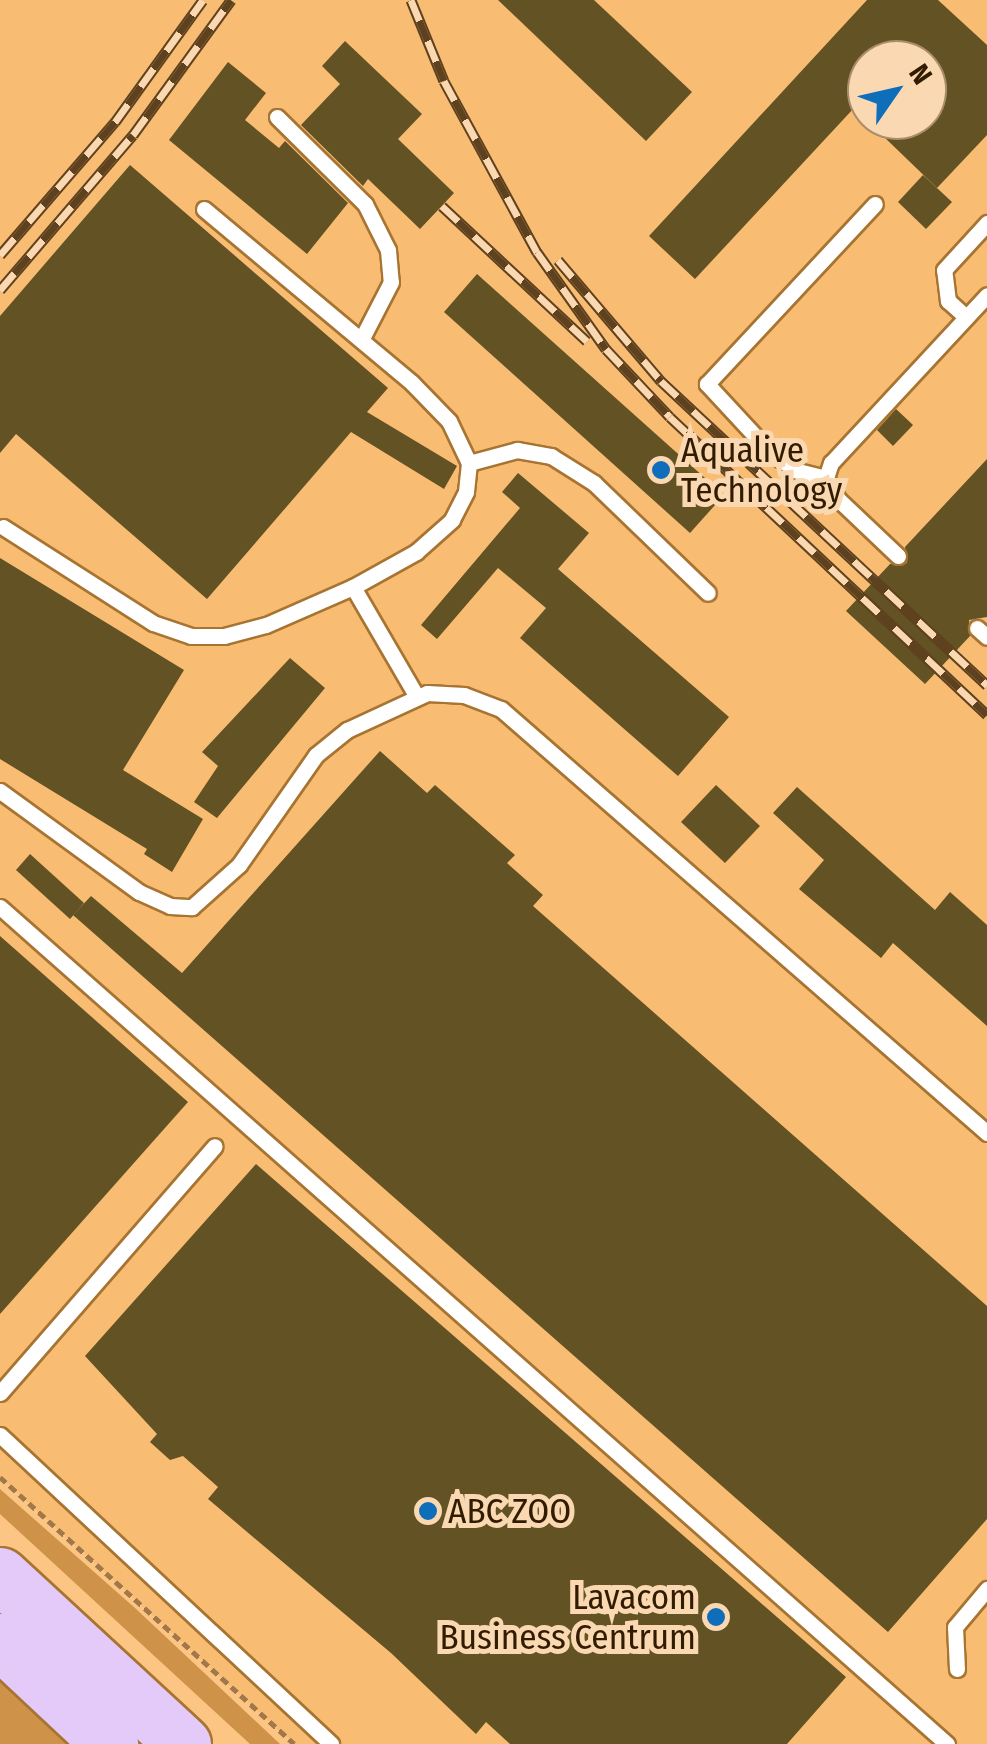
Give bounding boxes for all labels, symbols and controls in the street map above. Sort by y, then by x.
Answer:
north arrow [847,40,947,140]
text: N [902,58,939,90]
place label: Aqualive Technology [681,429,842,511]
marker: Aqualive Technology [650,459,672,481]
place label: ABC ZOO [448,1490,571,1532]
marker: ABC ZOO [417,1500,439,1522]
place label: Lavacom Business Centrum [440,1576,696,1658]
marker: Lavacom Business Centrum [705,1606,727,1628]

